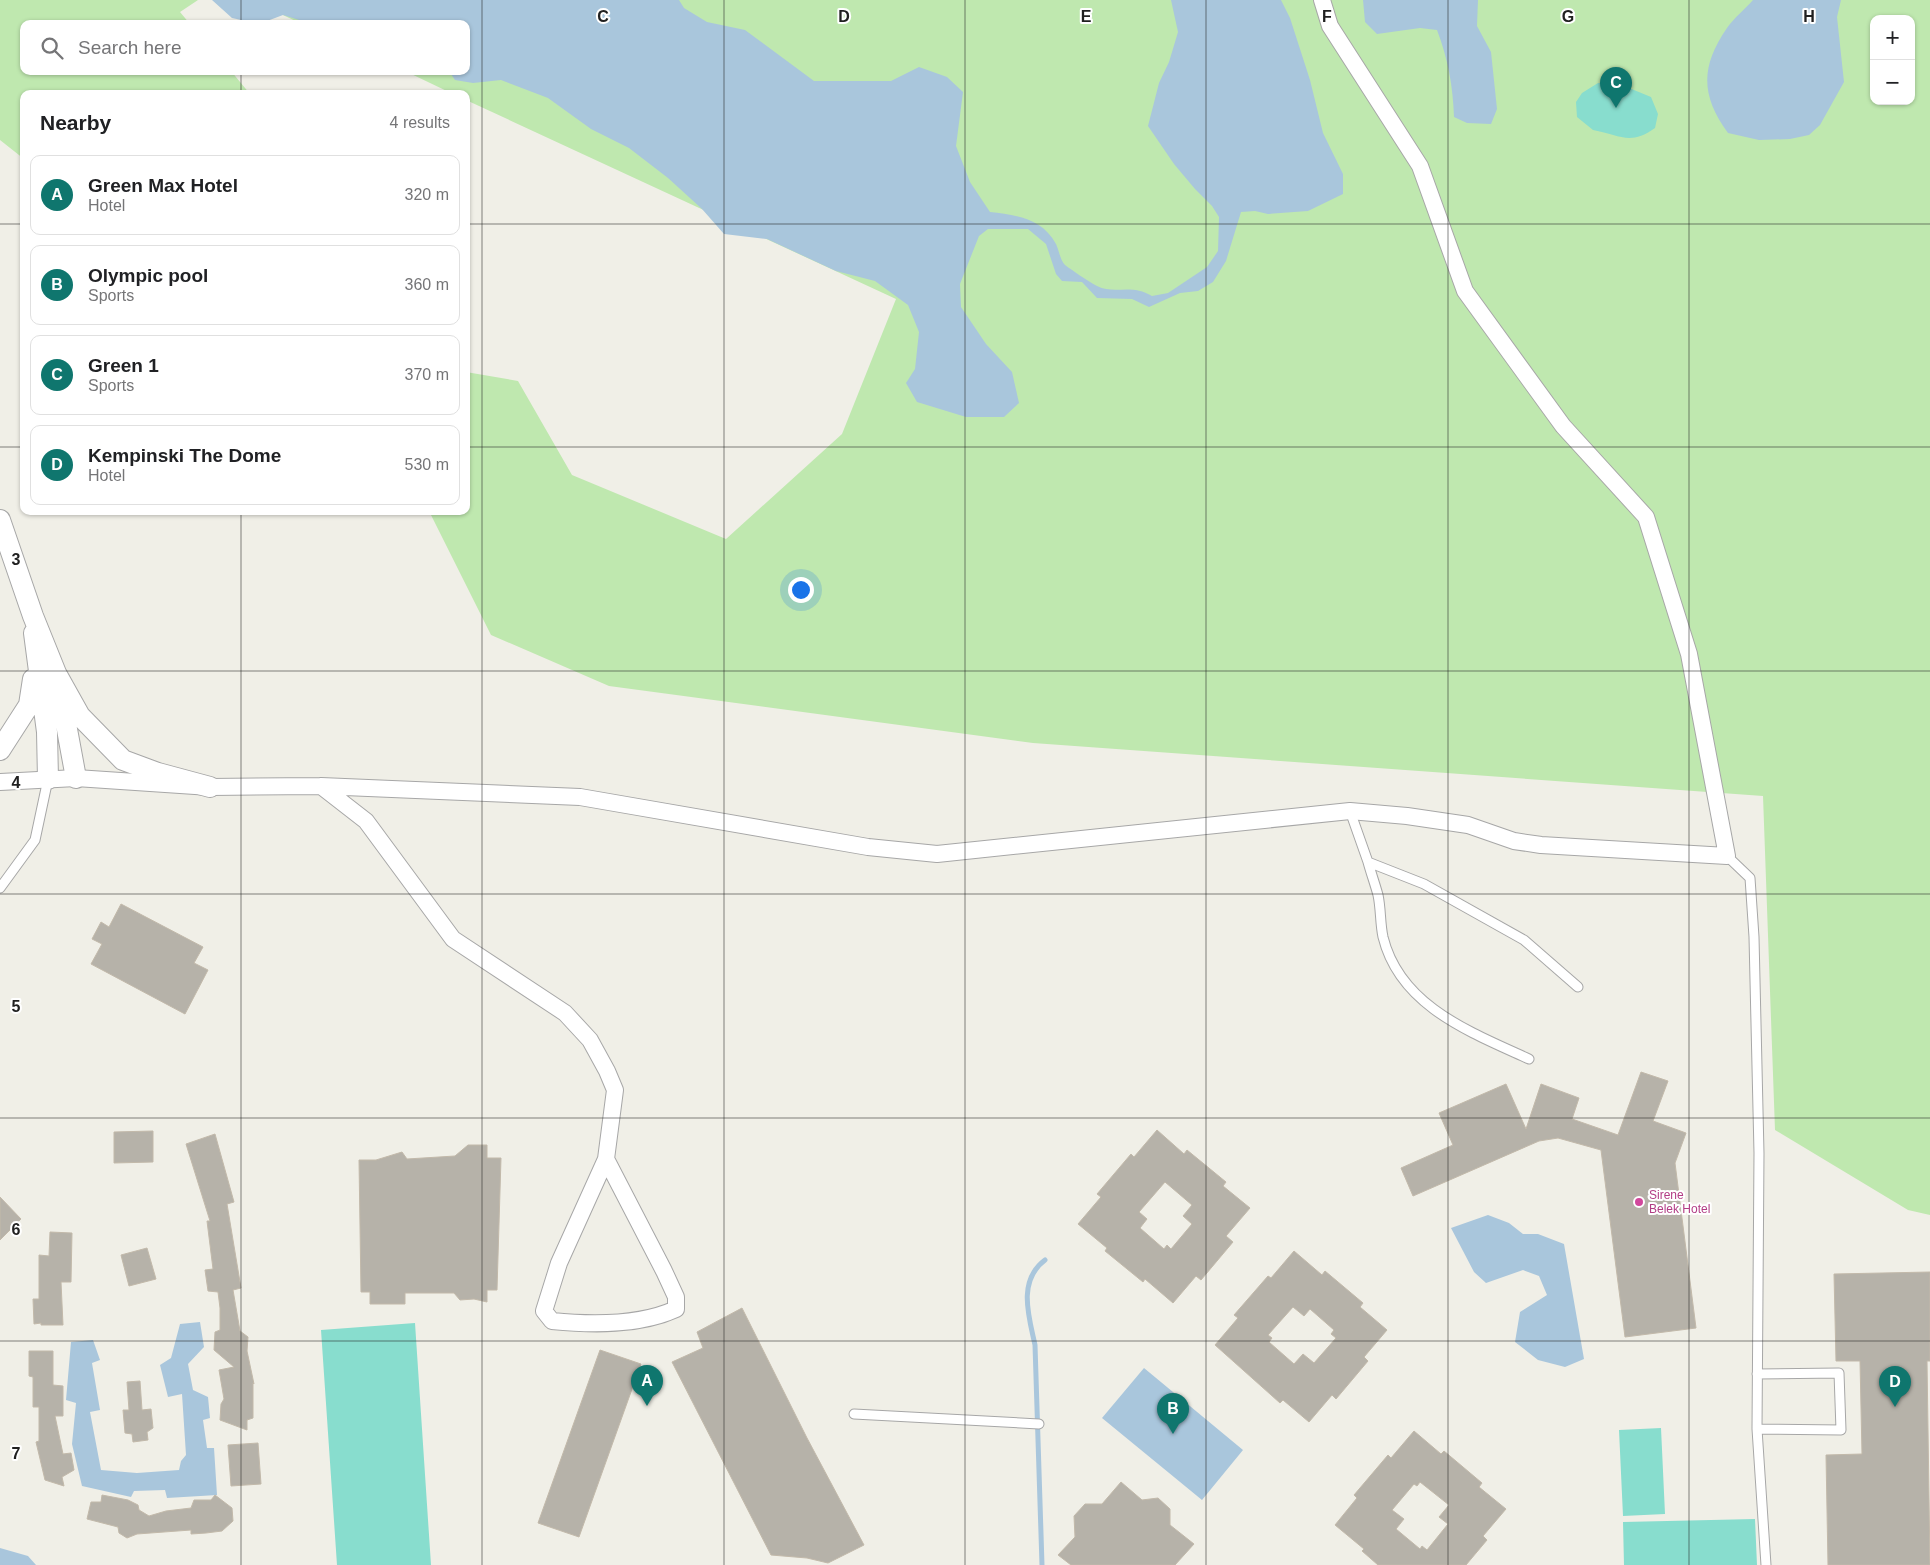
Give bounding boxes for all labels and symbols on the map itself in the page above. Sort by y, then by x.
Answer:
text: C [597,8,609,25]
text: D [838,8,850,25]
text: E [1081,8,1092,25]
text: F [1322,8,1332,25]
text: G [1562,8,1574,25]
text: H [1803,8,1815,25]
pin: C [1600,67,1632,108]
text: 3 [12,551,21,568]
your location [788,577,814,603]
text: 4 [12,774,21,791]
text: 5 [12,998,21,1015]
place label: Sirene Belek Hotel [1649,1188,1710,1216]
marker: Sirene Belek Hotel [1633,1196,1645,1208]
text: 6 [12,1221,21,1238]
pin: A [631,1365,663,1406]
pin: D [1879,1366,1911,1407]
pin: B [1157,1393,1189,1434]
text: 7 [12,1445,21,1462]

